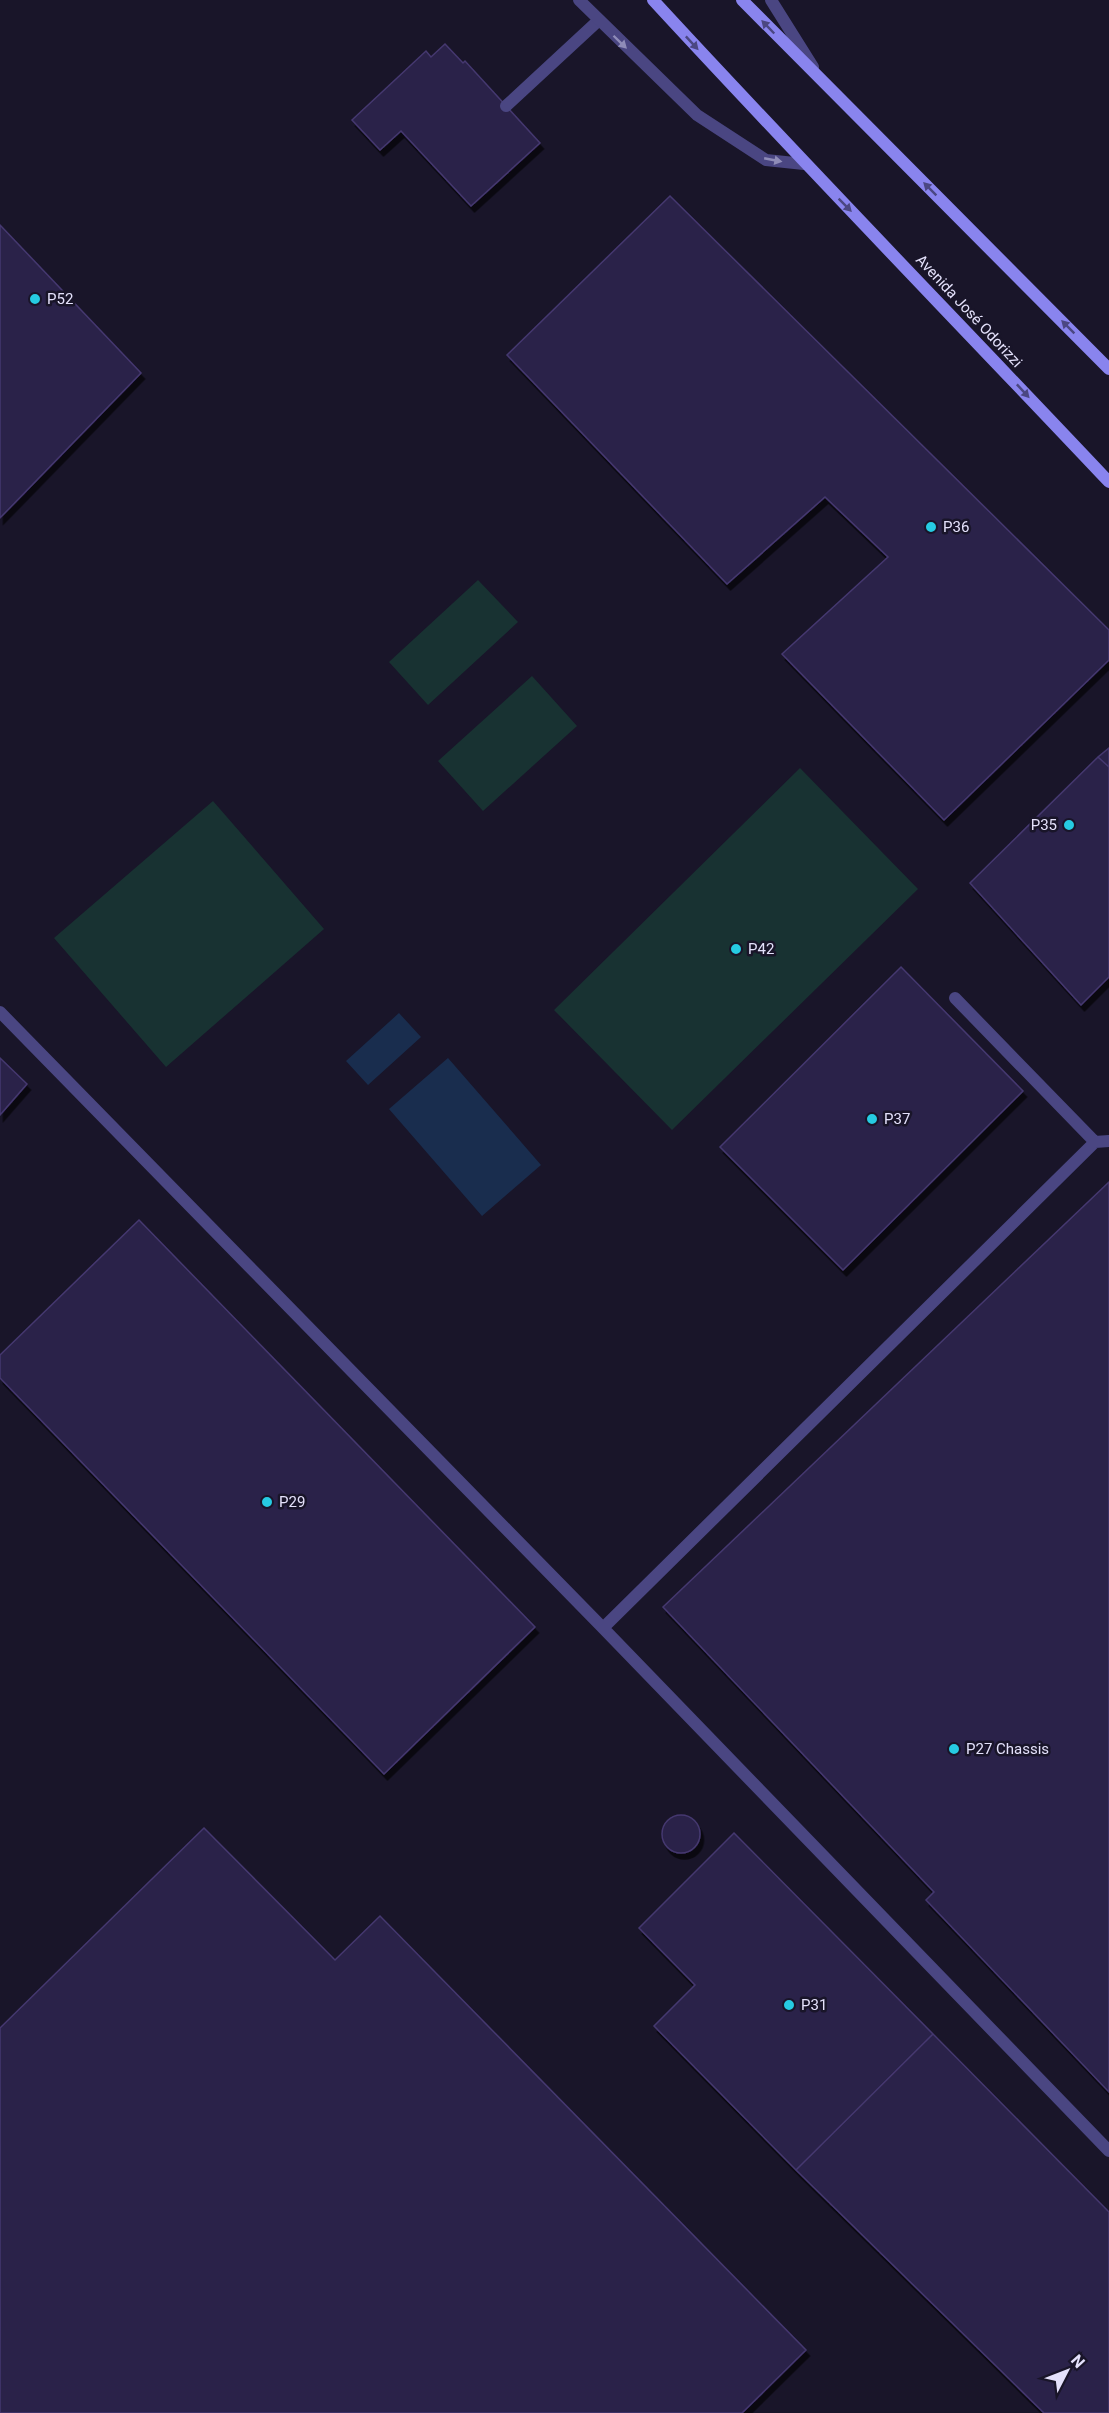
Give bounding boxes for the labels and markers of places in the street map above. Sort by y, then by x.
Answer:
place label: P52 [47,290,73,308]
marker: P52 [28,292,42,306]
place label: P36 [943,518,969,536]
marker: P36 [924,520,938,534]
place label: P35 [1031,816,1057,834]
marker: P35 [1062,818,1076,832]
place label: P42 [748,940,774,958]
marker: P42 [729,942,743,956]
place label: P37 [884,1110,910,1128]
marker: P37 [865,1112,879,1126]
place label: P29 [279,1493,305,1511]
marker: P29 [260,1495,274,1509]
place label: P27 Chassis [966,1740,1049,1758]
marker: P27 Chassis [947,1742,961,1756]
place label: P31 [801,1996,827,2014]
marker: P31 [782,1998,796,2012]

